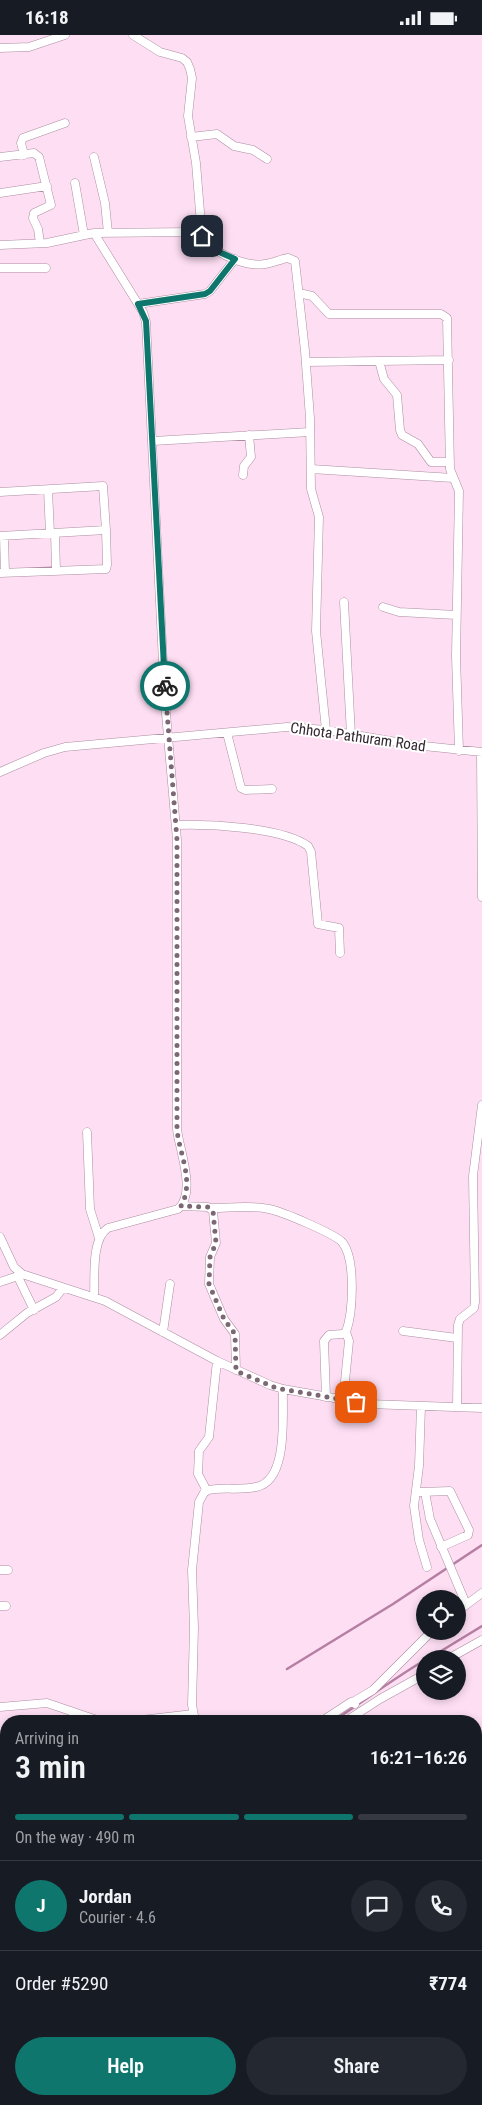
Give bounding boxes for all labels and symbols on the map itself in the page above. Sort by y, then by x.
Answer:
pin [181,215,223,257]
courier [140,661,190,711]
street label: Chhota Pathuram Road [289,719,427,755]
pin [335,1381,377,1423]

